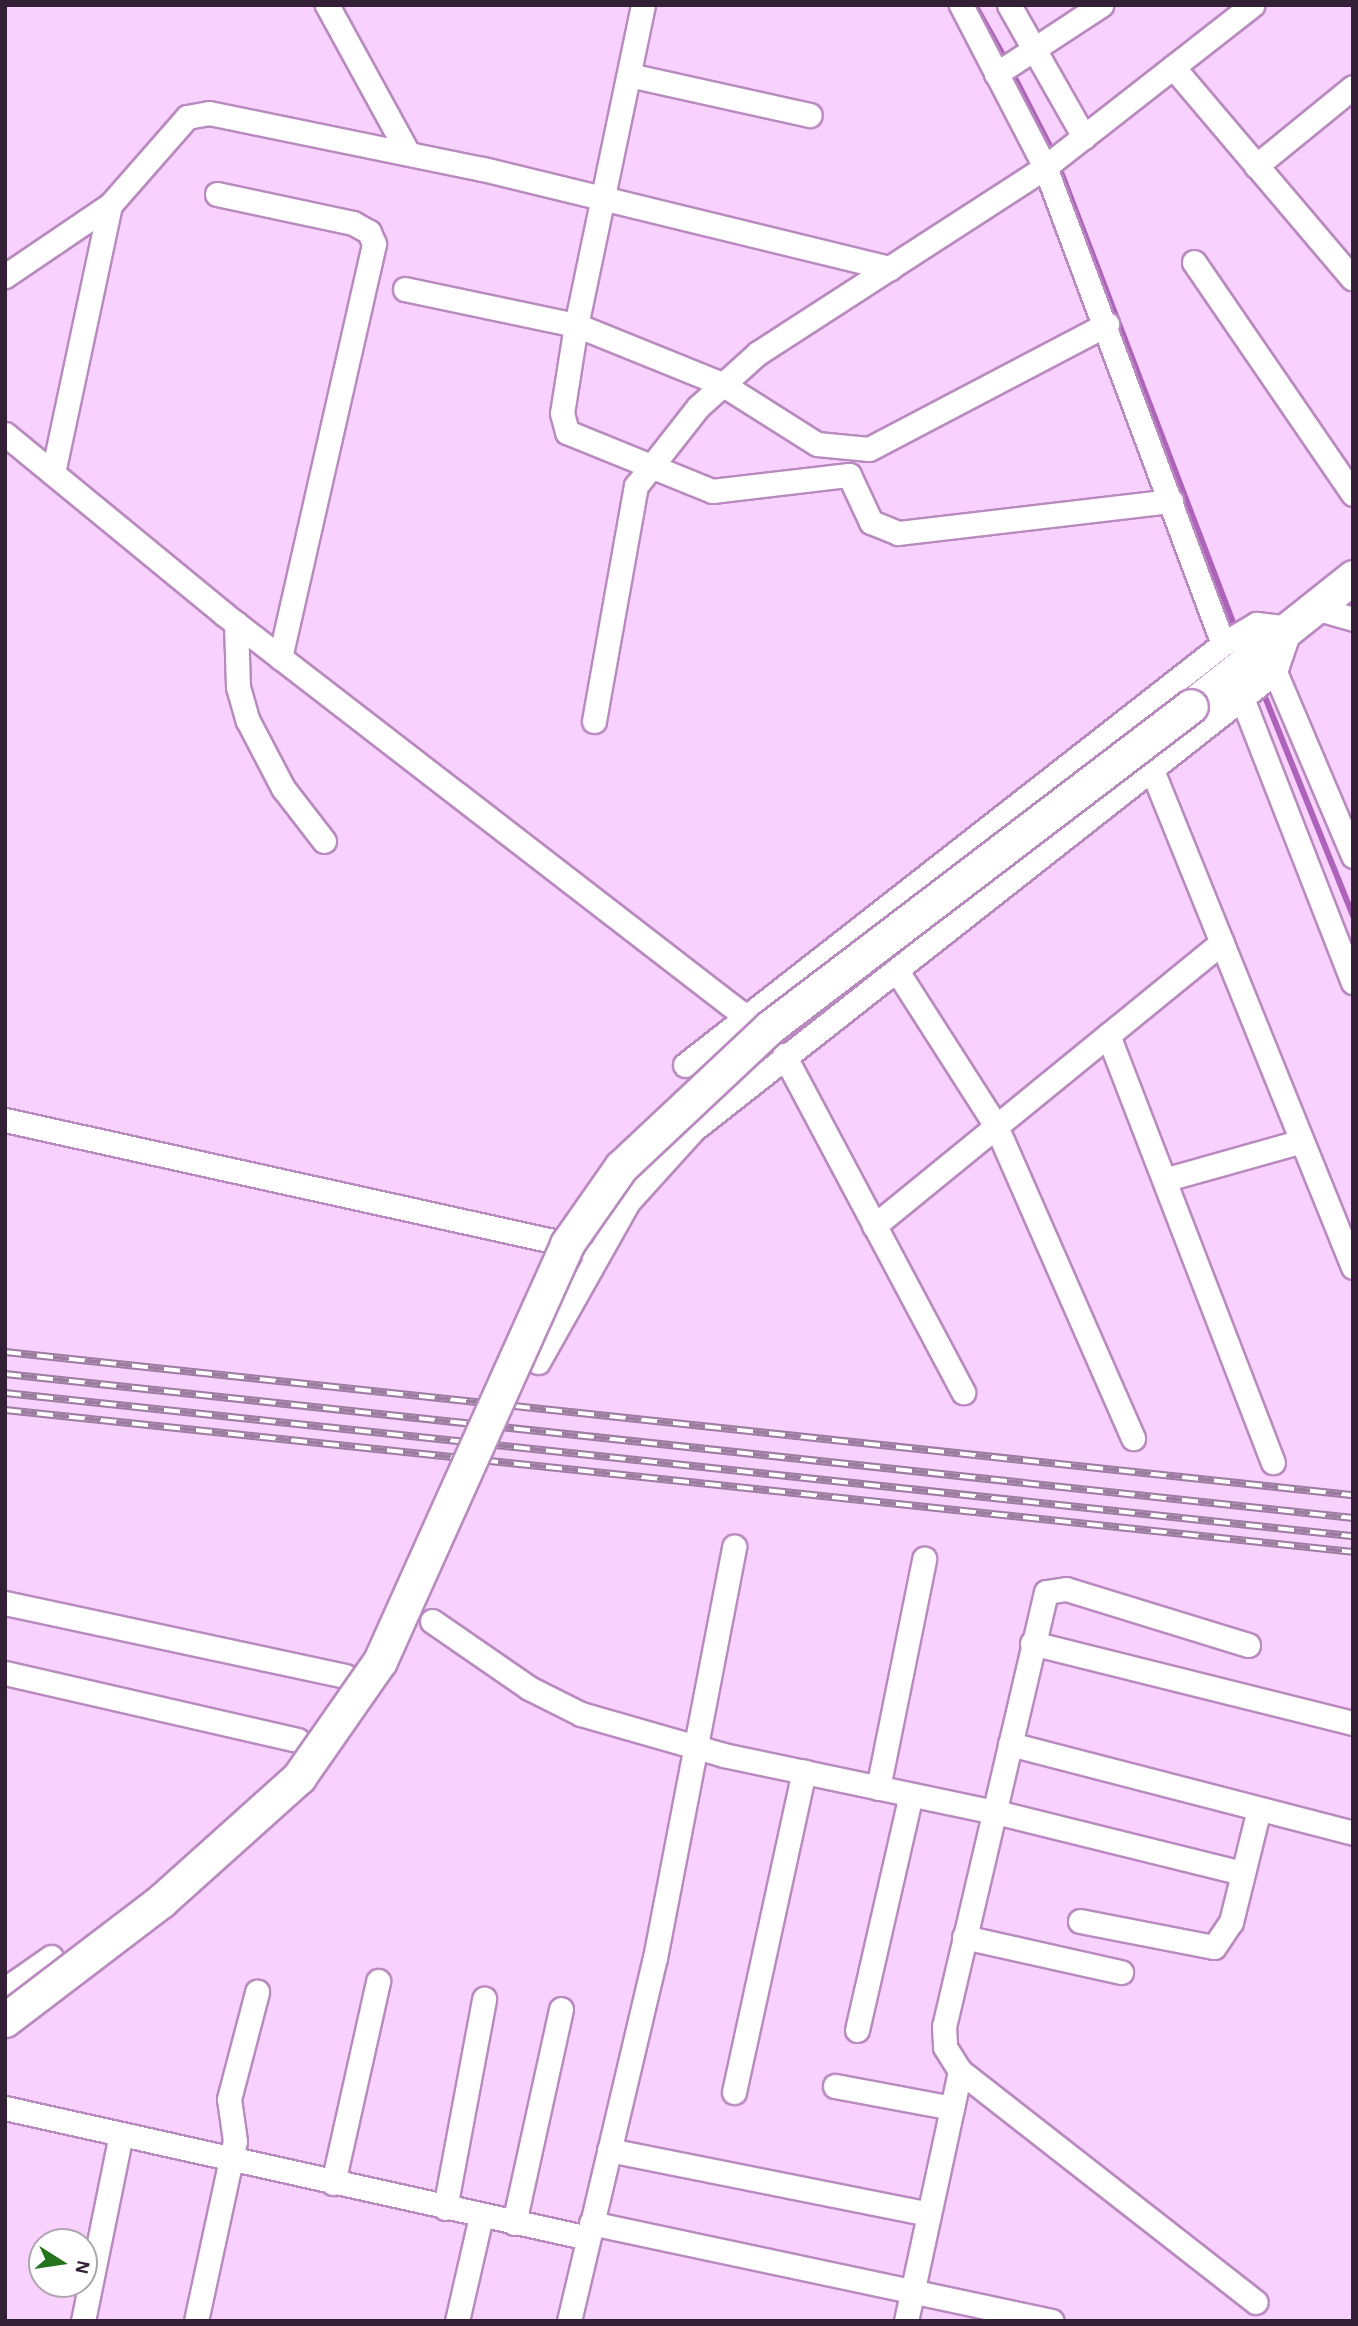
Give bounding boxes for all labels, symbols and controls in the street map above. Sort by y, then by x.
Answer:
north arrow [28,2228,98,2298]
text: N [71,2259,93,2275]

